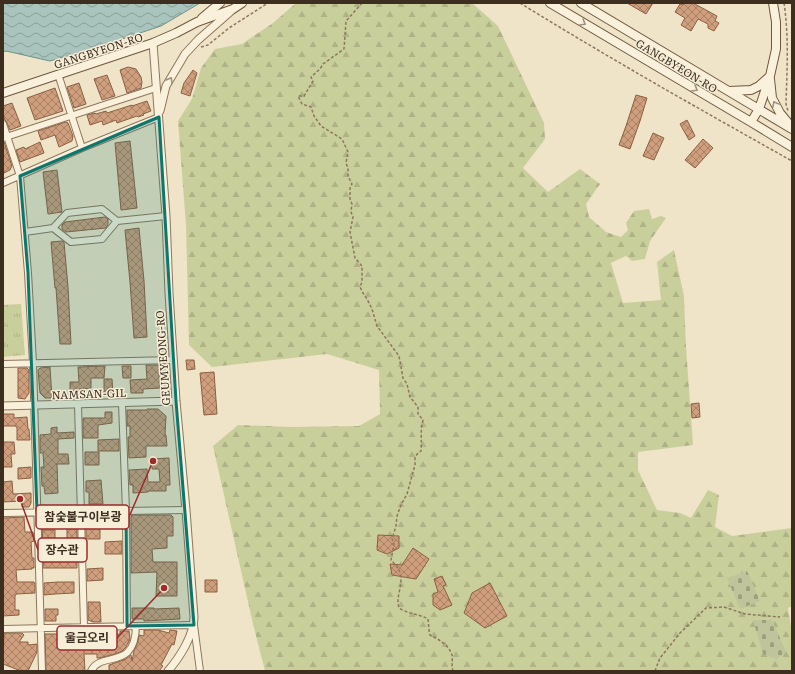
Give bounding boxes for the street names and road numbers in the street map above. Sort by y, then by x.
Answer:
street label: GANGBYEON-RO [51,28,145,72]
street label: GANGBYEON-RO [633,34,721,96]
street label: GEUMYEONG-RO [151,310,173,406]
street label: NAMSAN-GIL [51,384,127,402]

